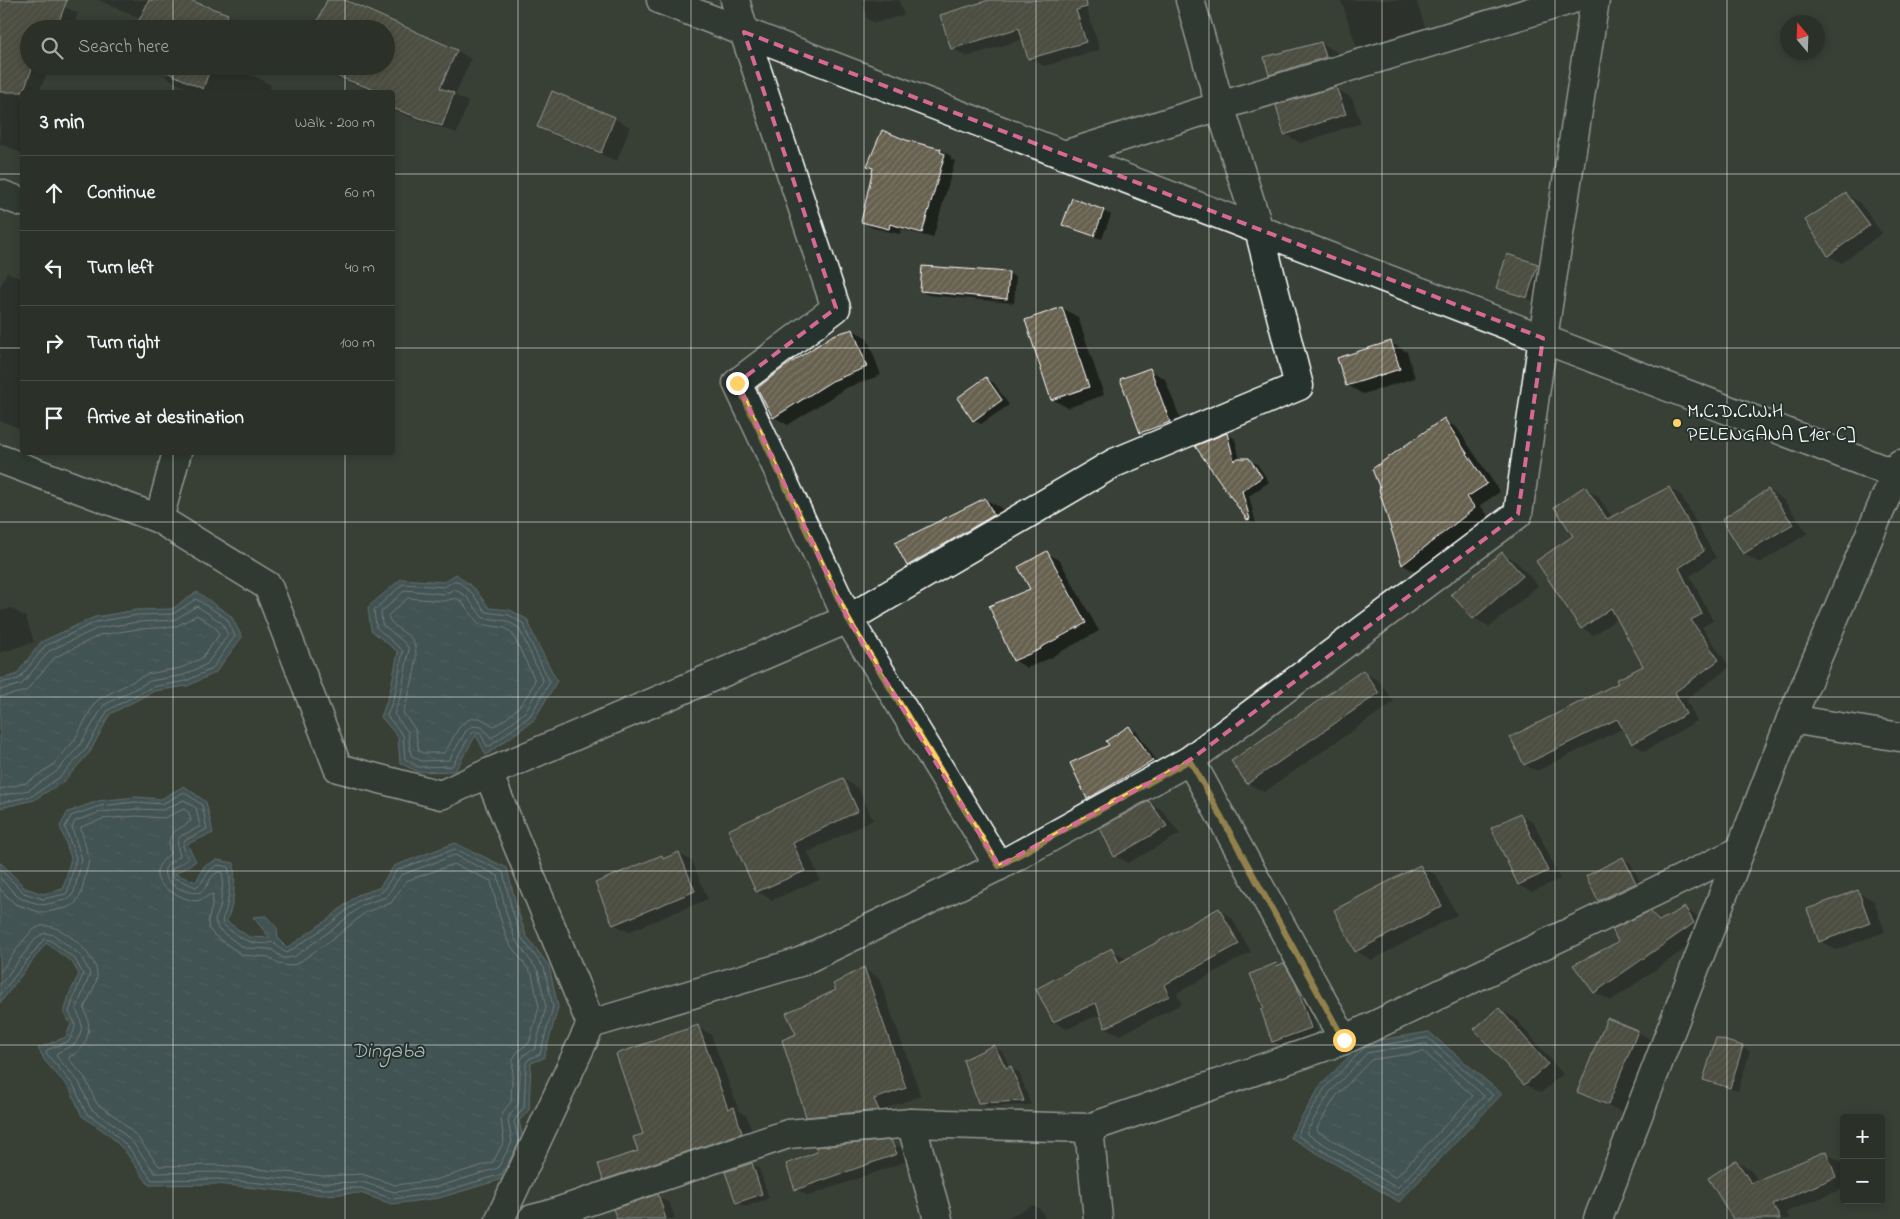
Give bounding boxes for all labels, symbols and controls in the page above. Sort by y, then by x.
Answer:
north arrow [1780,15,1825,60]
search box [20,20,395,75]
icon: search [38,34,66,62]
text: Search here [78,34,169,61]
text: 3 min [40,108,84,138]
text: Walk · 200 m [295,111,375,135]
icon: ahead [40,179,68,207]
text: Continue [87,180,155,207]
text: 60 m [345,181,375,205]
icon: left [40,254,68,282]
text: Turn left [87,255,154,282]
text: 40 m [345,256,375,280]
icon: right [40,329,68,357]
text: Turn right [87,330,160,357]
text: 100 m [340,331,375,355]
route end [726,372,749,395]
place label: M.C.D.C.W.H PELENGANA [1er C] [1687,398,1856,450]
icon: arrive [40,404,68,432]
text: Arrive at destination [87,405,244,432]
marker: M.C.D.C.W.H PELENGANA [1er C] [1671,417,1683,429]
route start [1333,1029,1356,1052]
water label: Dingaba [352,1037,425,1068]
map controls [1840,1114,1885,1204]
button: + [1840,1114,1885,1159]
button: − [1840,1159,1885,1204]

